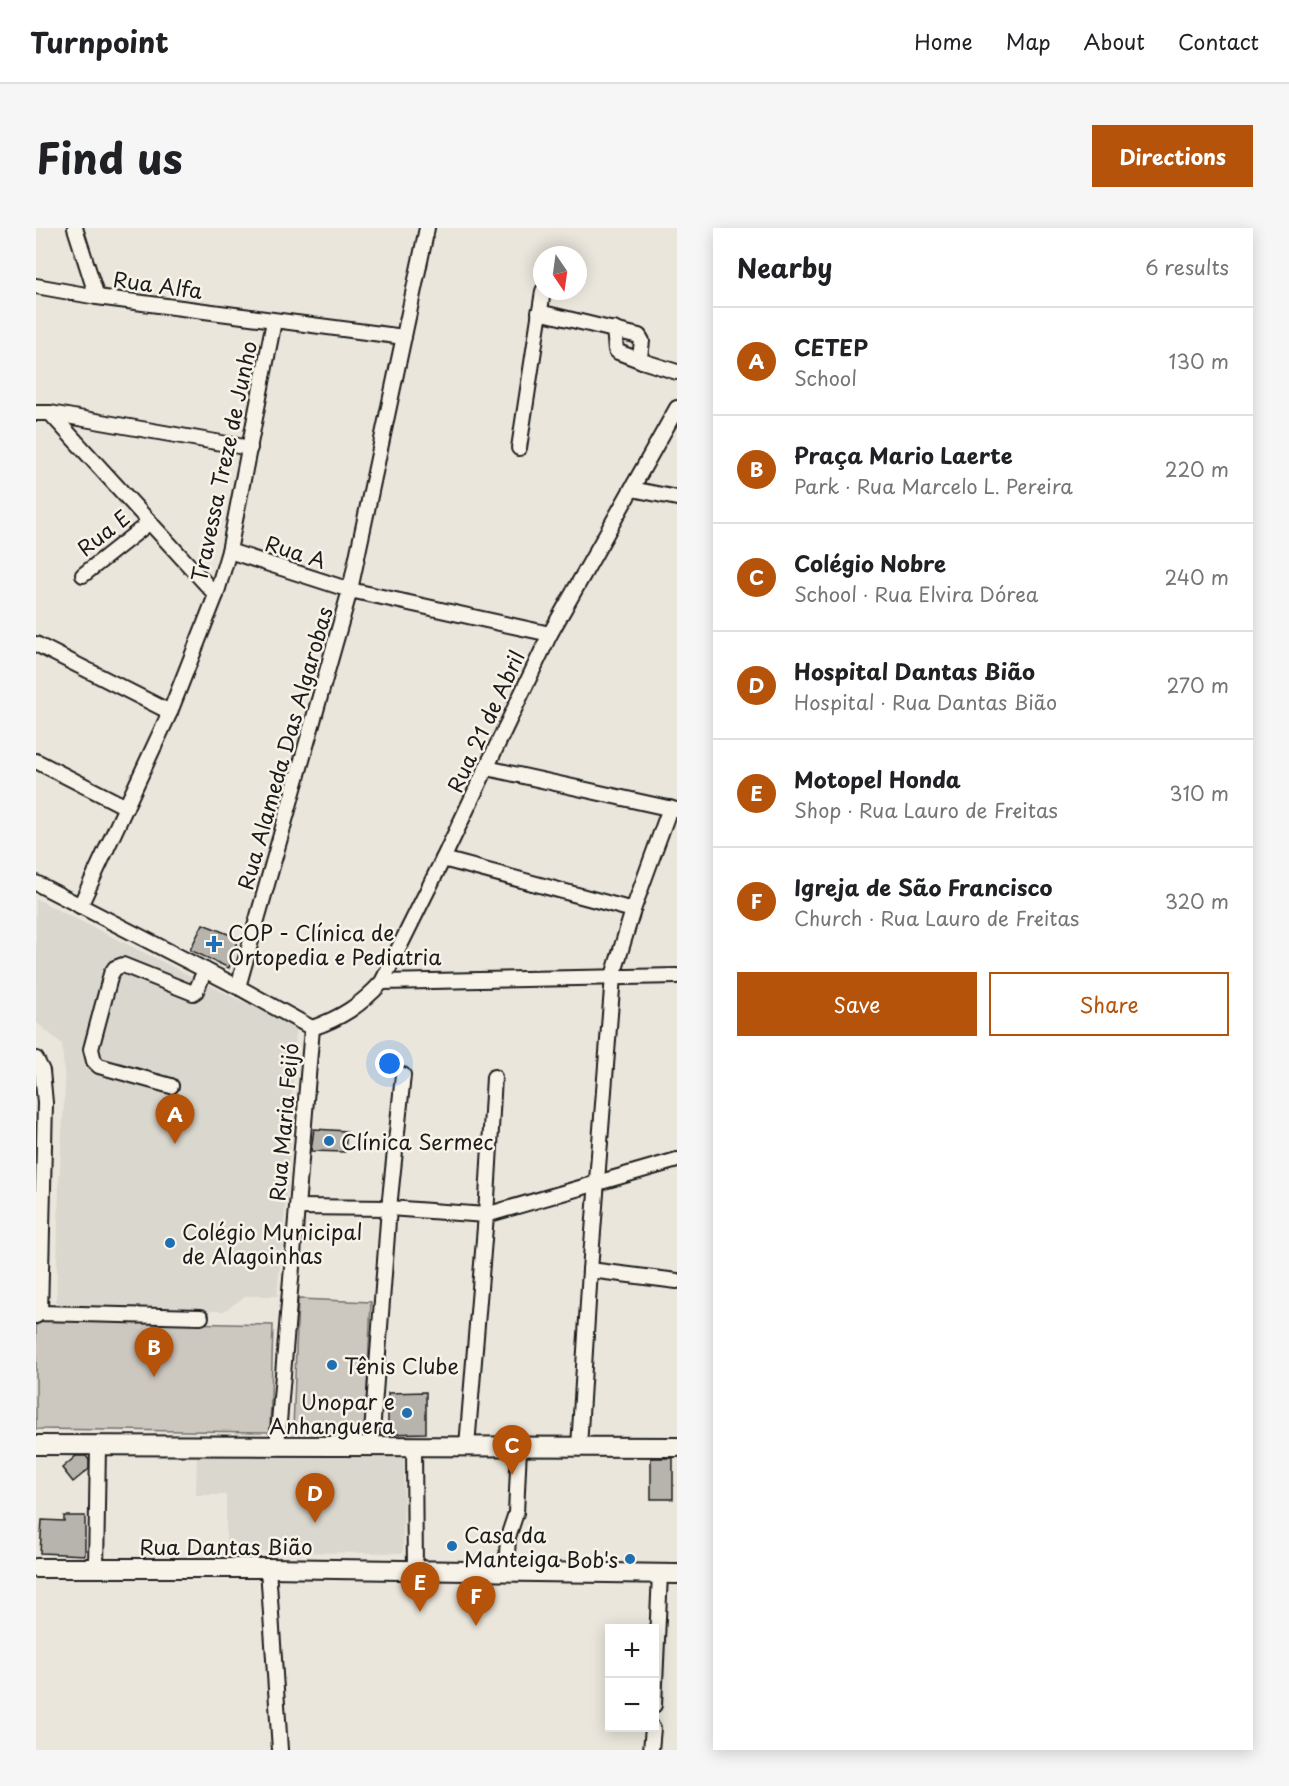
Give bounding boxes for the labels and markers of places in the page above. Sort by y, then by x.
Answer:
place label: COP - Clínica de Ortopedia e Pediatria [228,916,442,972]
marker: COP - Clínica de Ortopedia e Pediatria [205,935,223,953]
pin: A [156,1094,194,1144]
place label: Clínica Sermec [341,1125,494,1157]
marker: Clínica Sermec [322,1134,336,1148]
place label: Colégio Municipal de Alagoinhas [182,1215,363,1271]
marker: Colégio Municipal de Alagoinhas [163,1236,177,1250]
pin: B [134,1328,174,1377]
place label: Tênis Clube [344,1349,459,1381]
marker: Tênis Clube [325,1358,339,1372]
place label: Unopar e Anhanguera [269,1385,395,1441]
marker: Unopar e Anhanguera [400,1406,414,1420]
pin: C [492,1426,532,1475]
pin: D [296,1474,334,1523]
place label: Casa da Manteiga [464,1518,561,1574]
marker: Casa da Manteiga [445,1539,459,1553]
place label: Bob's [567,1543,618,1575]
marker: Bob's [623,1552,637,1566]
pin: E [400,1562,440,1612]
pin: F [456,1576,496,1626]

